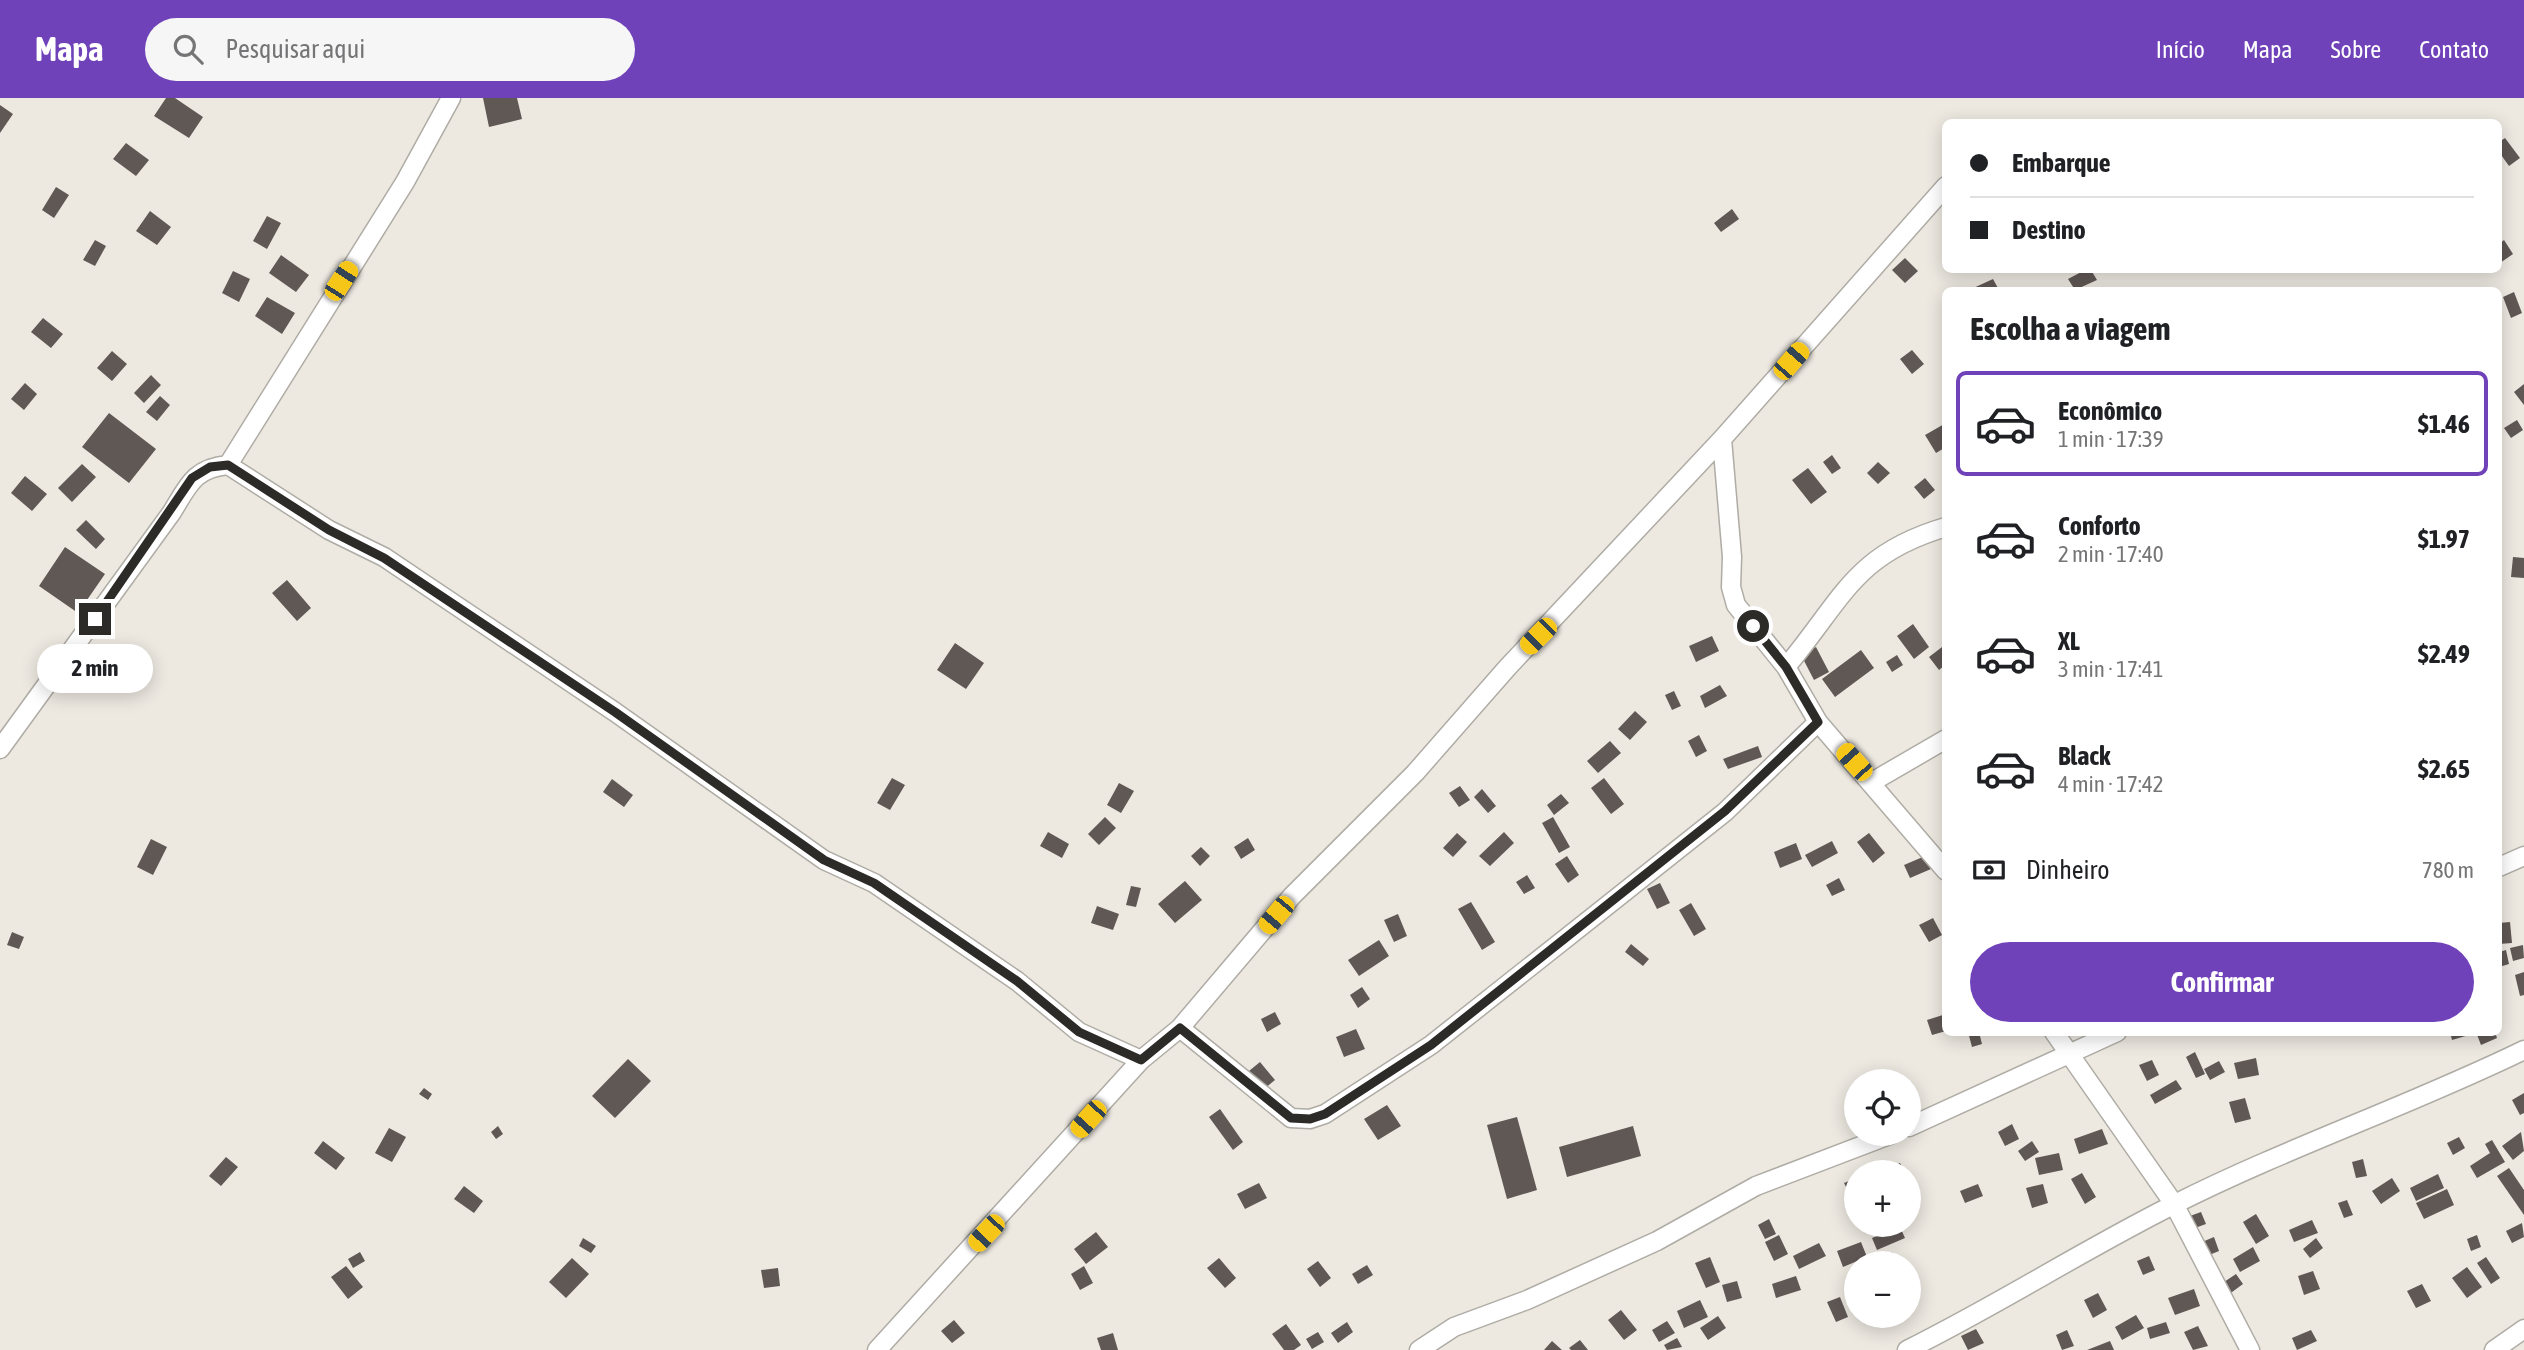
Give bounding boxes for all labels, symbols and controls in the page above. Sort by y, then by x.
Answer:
search box [145,18,635,81]
text: Mapa [35,30,103,68]
icon: search [169,30,207,68]
text: Pesquisar aqui [225,34,365,64]
text: Início [2156,36,2205,63]
text: Mapa [2243,36,2293,63]
text: Sobre [2331,36,2381,63]
text: Contato [2419,36,2489,63]
text: Embarque [2012,148,2111,178]
text: Destino [2012,215,2086,245]
car [321,258,362,304]
text: Escolha a viagem [1970,310,2170,347]
car [1770,338,1813,384]
icon: car [1974,392,2037,455]
text: Econômico [2058,396,2162,426]
text: $1.46 [2418,409,2470,439]
text: 1 min · 17:39 [2058,426,2164,452]
icon: car [1974,507,2037,570]
text: Conforto [2058,511,2141,541]
text: $1.97 [2418,524,2470,554]
text: 2 min · 17:40 [2058,541,2164,567]
route end [79,603,111,635]
route start [1737,610,1769,642]
car [1516,614,1561,658]
icon: car [1974,622,2037,685]
text: XL [2058,626,2080,656]
text: $2.49 [2418,639,2470,669]
callout: 2 min [37,644,153,692]
text: 2 min [72,655,118,681]
text: 3 min · 17:41 [2058,656,2164,682]
icon: car [1974,737,2037,800]
car [1833,739,1876,785]
text: Black [2058,741,2110,771]
text: $2.65 [2418,754,2470,784]
text: 4 min · 17:42 [2058,771,2164,797]
icon: cash [1970,851,2008,889]
text: Dinheiro [2026,855,2109,885]
text: 780 m [2422,857,2474,883]
car [1255,892,1298,938]
button: Confirmar [1970,942,2474,1022]
map controls [1844,1069,1921,1328]
button: locate [1844,1069,1921,1146]
car [1067,1096,1110,1142]
button: + [1844,1160,1921,1237]
car [964,1210,1009,1256]
button: − [1844,1251,1921,1328]

